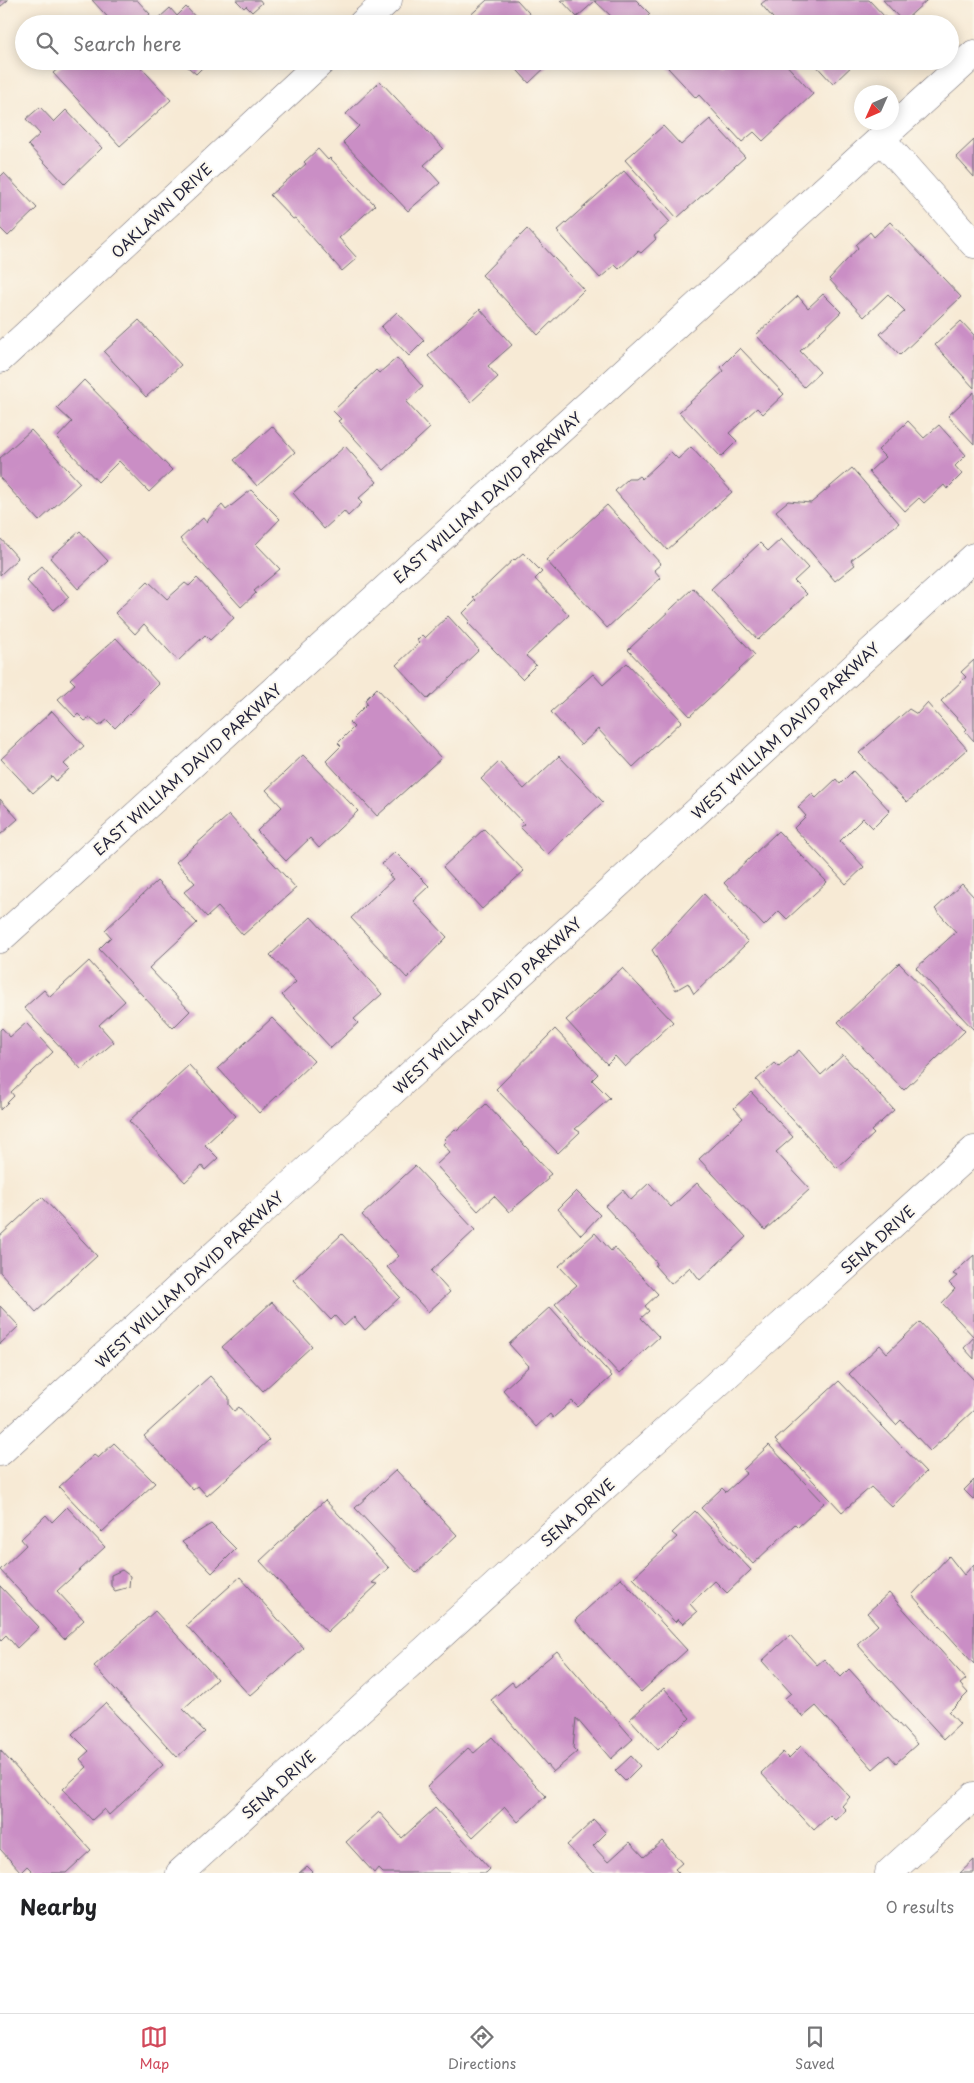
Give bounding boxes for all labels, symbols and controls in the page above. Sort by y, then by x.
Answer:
search box [15,15,959,70]
icon: search [33,29,61,57]
text: Search here [73,29,182,57]
north arrow [854,85,899,130]
street label: OAKLAWN DRIVE [106,157,216,263]
street label: EAST WILLIAM DAVID PARKWAY [387,406,587,588]
street label: WEST WILLIAM DAVID PARKWAY [686,636,885,824]
street label: EAST WILLIAM DAVID PARKWAY [87,678,287,860]
street label: WEST WILLIAM DAVID PARKWAY [388,911,587,1099]
street label: WEST WILLIAM DAVID PARKWAY [90,1185,289,1373]
street label: SENA DRIVE [835,1199,919,1279]
street label: SENA DRIVE [535,1472,619,1552]
street label: SENA DRIVE [236,1744,320,1824]
text: Nearby [20,1890,97,1922]
text: 0 results [886,1894,954,1918]
tab: Map [139,2023,169,2074]
tab: Directions [448,2023,516,2074]
tab: Saved [795,2023,835,2074]

